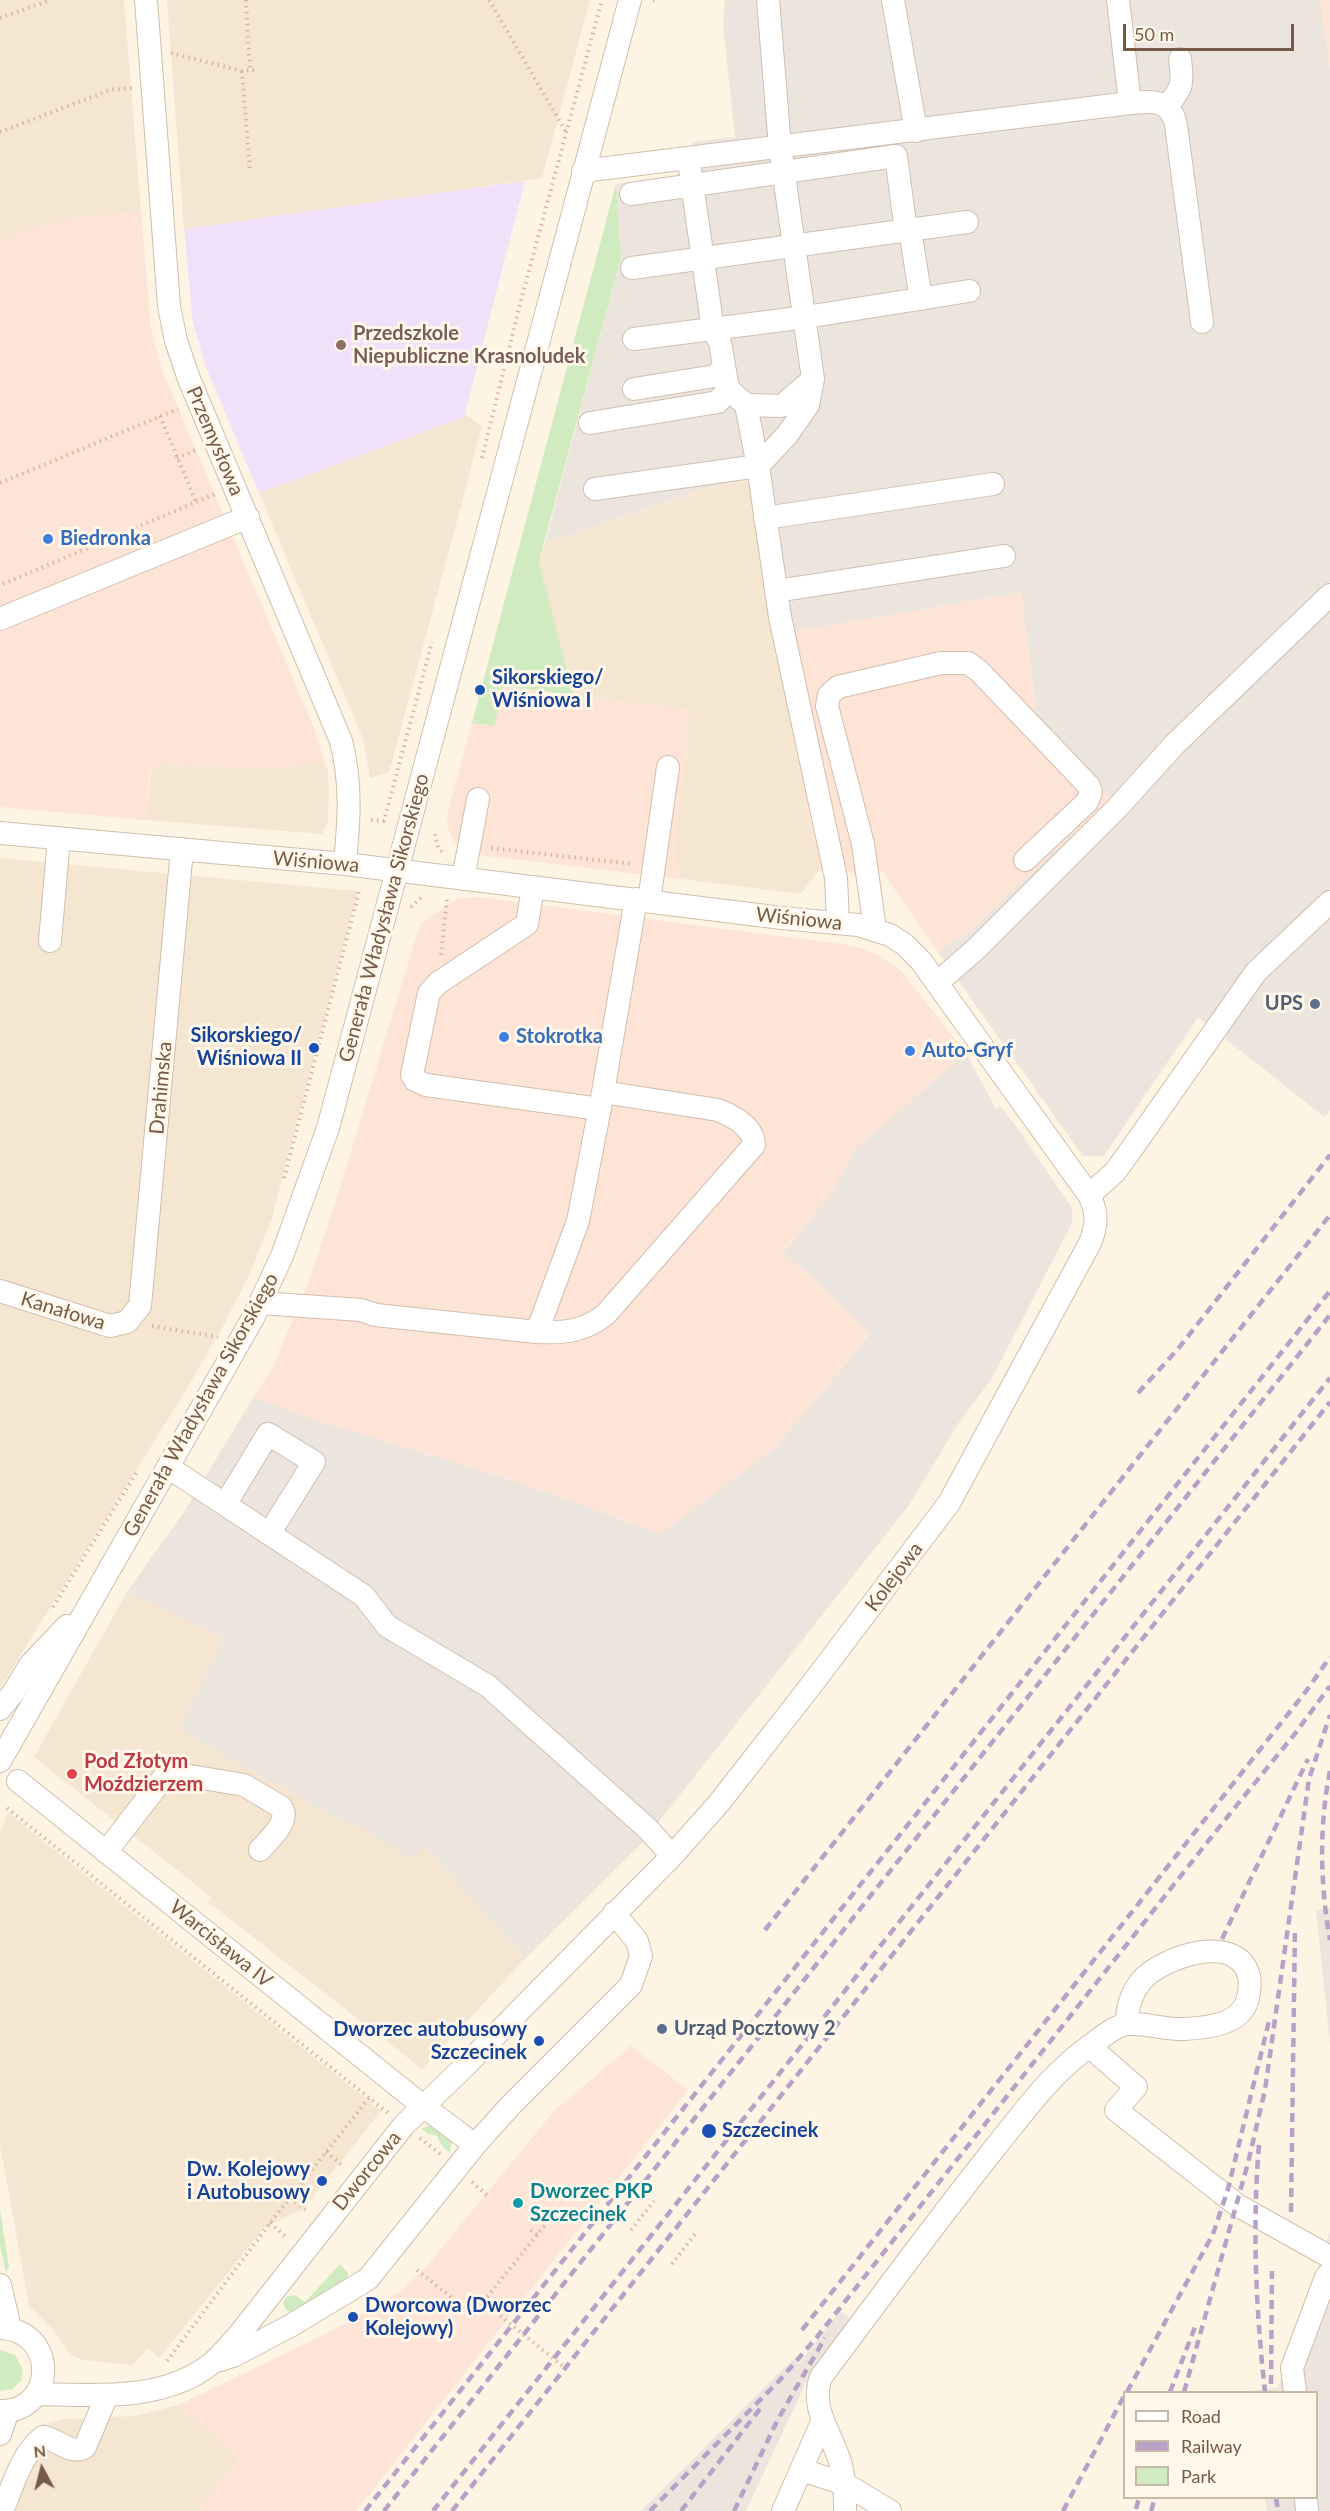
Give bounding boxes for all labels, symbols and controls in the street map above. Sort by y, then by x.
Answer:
scale bar [1126,12,1297,50]
text: 50 m [1134,23,1174,45]
place label: Przedszkole Niepubliczne Krasnoludek [353,322,585,369]
marker: Przedszkole Niepubliczne Krasnoludek [334,338,348,352]
street label: Przemysłowa [181,383,249,499]
place label: Biedronka [60,527,151,551]
marker: Biedronka [41,532,55,546]
place label: Sikorskiego/ Wiśniowa I [492,666,604,713]
marker: Sikorskiego/ Wiśniowa I [473,683,487,697]
street label: Generała Władysława Sikorskiego [334,771,434,1065]
street label: Wiśniowa [272,846,360,878]
street label: Wiśniowa [755,903,843,935]
place label: UPS [1265,992,1303,1016]
marker: UPS [1308,997,1322,1011]
place label: Sikorskiego/ Wiśniowa II [190,1024,302,1071]
place label: Stokrotka [516,1025,603,1049]
marker: Stokrotka [497,1030,511,1044]
place label: Auto-Gryf [922,1039,1013,1063]
street label: Drahimska [145,1041,177,1135]
marker: Sikorskiego/ Wiśniowa II [307,1041,321,1055]
marker: Auto-Gryf [903,1044,917,1058]
street label: Generała Władysława Sikorskiego [118,1269,284,1541]
street label: Kanałowa [18,1287,108,1335]
street label: Kolejowa [860,1538,928,1616]
place label: Pod Złotym Moździerzem [84,1750,203,1797]
marker: Pod Złotym Moździerzem [65,1767,79,1781]
street label: Warcisława IV [165,1895,277,1993]
place label: Urząd Pocztowy 2 [674,2017,835,2041]
place label: Dworzec autobusowy Szczecinek [333,2018,527,2065]
marker: Urząd Pocztowy 2 [655,2022,669,2036]
marker: Dworzec autobusowy Szczecinek [532,2034,546,2048]
place label: Szczecinek [722,2119,818,2143]
marker: Szczecinek [700,2122,718,2140]
street label: Dworcowa [328,2127,406,2215]
place label: Dw. Kolejowy i Autobusowy [186,2158,310,2205]
marker: Dw. Kolejowy i Autobusowy [315,2174,329,2188]
place label: Dworzec PKP Szczecinek [530,2180,653,2227]
marker: Dworzec PKP Szczecinek [511,2196,525,2210]
place label: Dworcowa (Dworzec Kolejowy) [365,2294,551,2341]
marker: Dworcowa (Dworzec Kolejowy) [346,2310,360,2324]
legend [1123,2391,1318,2499]
text: Road [1181,2405,1221,2427]
text: Railway [1181,2435,1242,2457]
north arrow [12,2439,72,2499]
text: N [32,2440,47,2461]
text: Park [1181,2465,1216,2487]

